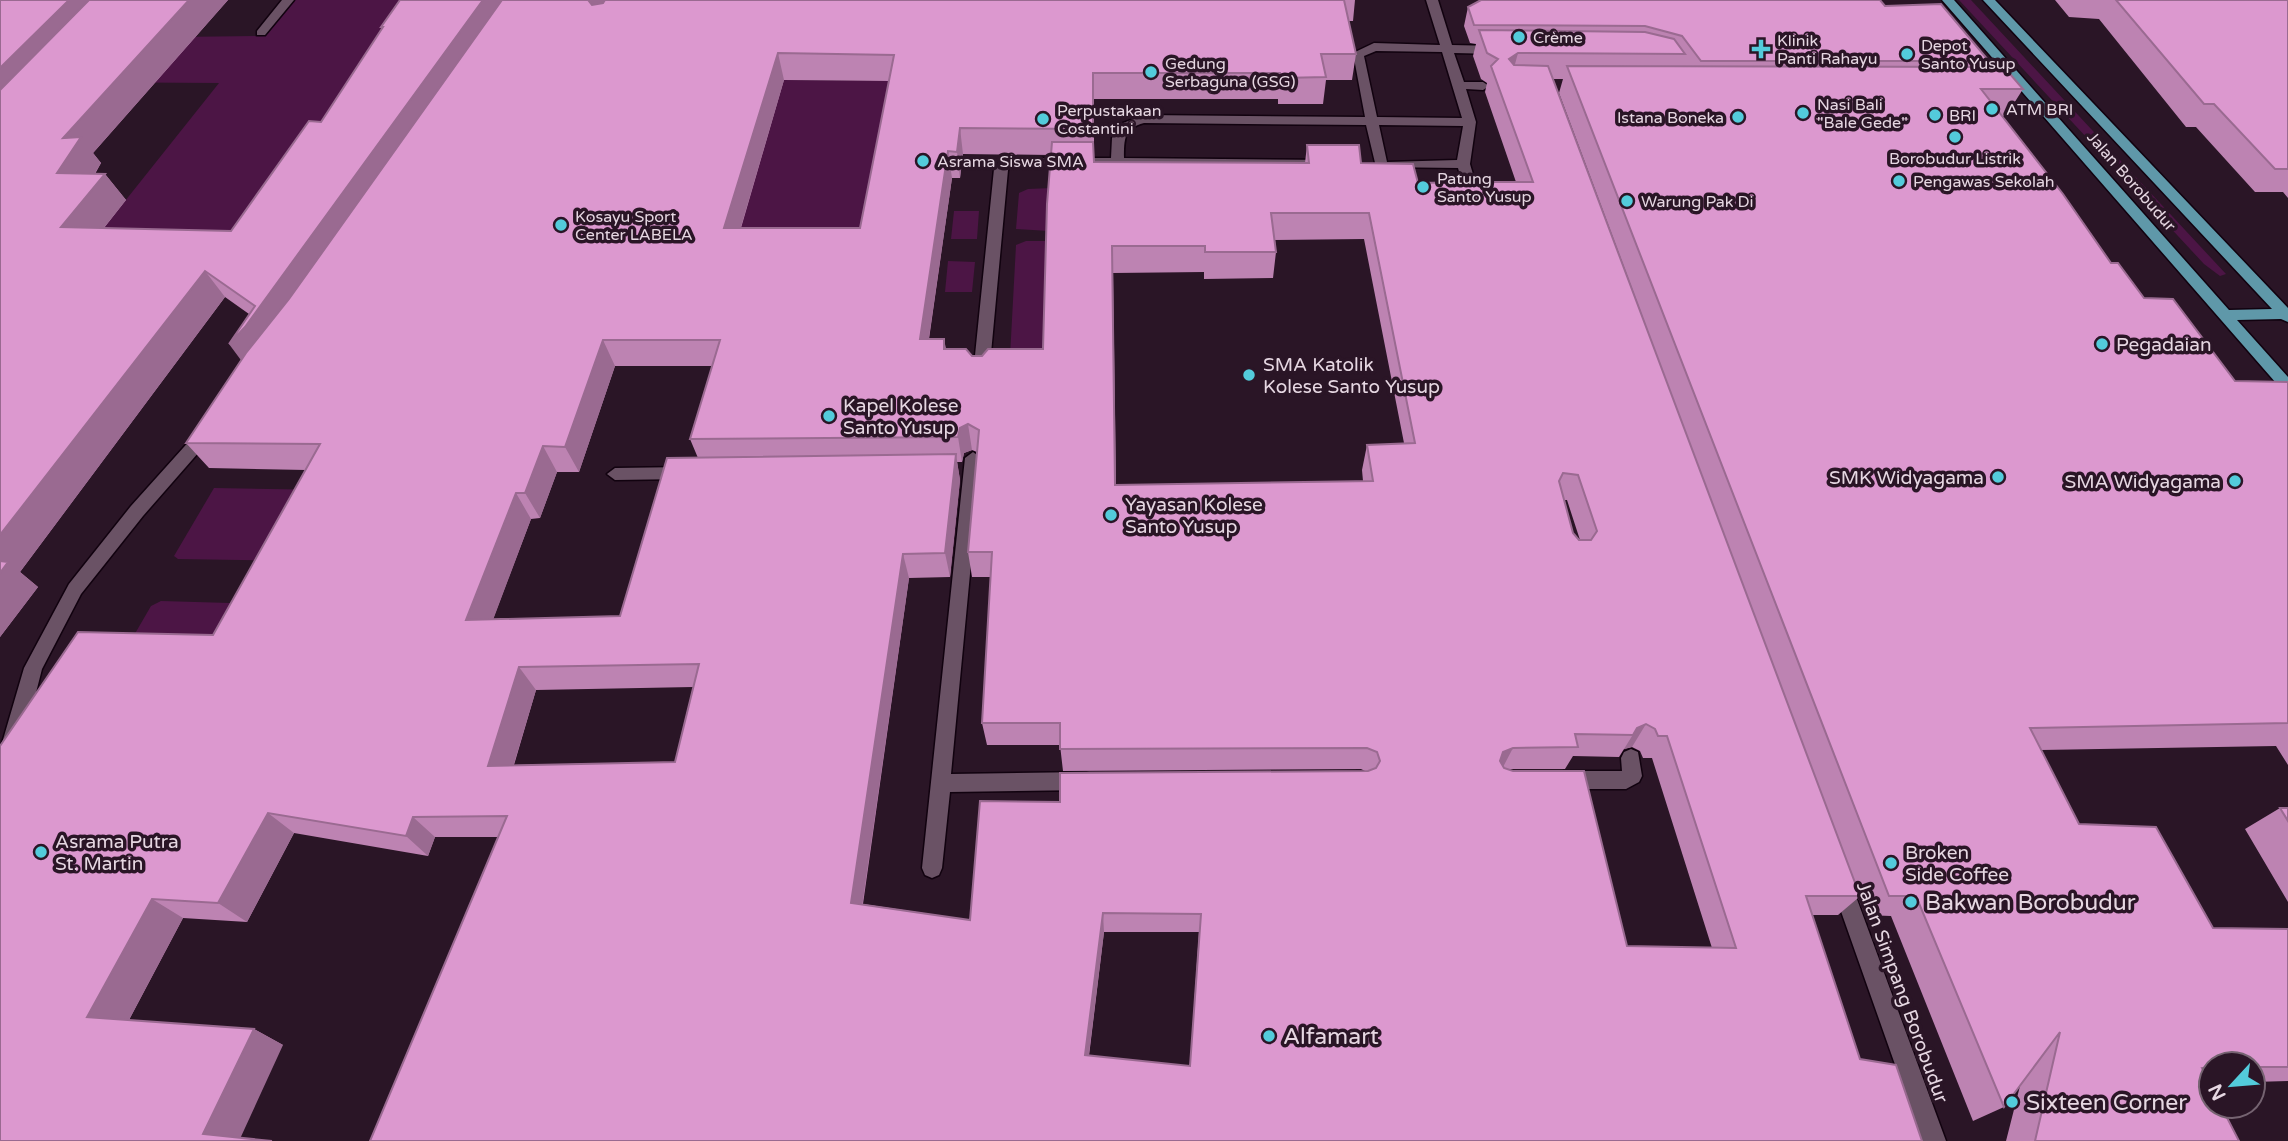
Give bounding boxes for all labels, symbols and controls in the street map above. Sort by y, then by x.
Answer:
place label: Crème [1533,28,1583,48]
marker: Crème [1511,29,1527,45]
place label: Klinik Panti Rahayu [1777,31,1877,69]
place label: Depot Santo Yusup [1921,36,2016,74]
marker: Klinik Panti Rahayu [1751,39,1771,59]
marker: Depot Santo Yusup [1899,46,1915,62]
place label: Gedung Serbaguna (GSG) [1165,54,1296,92]
marker: Gedung Serbaguna (GSG) [1143,64,1159,80]
place label: Nasi Bali "Bale Gede" [1817,95,1908,133]
place label: ATM BRI [2006,100,2073,120]
place label: Perpustakaan Costantini [1057,101,1162,139]
marker: ATM BRI [1984,101,2000,117]
marker: Nasi Bali "Bale Gede" [1795,105,1811,121]
place label: BRI [1949,106,1976,126]
marker: BRI [1927,107,1943,123]
place label: Istana Boneka [1617,108,1724,128]
marker: Istana Boneka [1730,109,1746,125]
marker: Perpustakaan Costantini [1035,111,1051,127]
street label: Jalan Borobudur [2083,128,2181,236]
marker: Borobudur Listrik [1947,129,1963,145]
place label: Borobudur Listrik [1889,149,2021,169]
place label: Asrama Siswa SMA [937,152,1084,172]
marker: Asrama Siswa SMA [915,153,931,169]
place label: Patung Santo Yusup [1437,169,1532,207]
place label: Pengawas Sekolah [1913,172,2055,192]
marker: Pengawas Sekolah [1891,173,1907,189]
marker: Patung Santo Yusup [1415,179,1431,195]
place label: Warung Pak Di [1641,192,1753,212]
marker: Warung Pak Di [1619,193,1635,209]
place label: Kosayu Sport Center LABELA [575,207,693,245]
marker: Kosayu Sport Center LABELA [553,217,569,233]
place label: Pegadaian [2116,334,2212,356]
marker: Pegadaian [2094,336,2110,352]
place label: SMA Katolik Kolese Santo Yusup [1263,354,1440,398]
marker: SMA Katolik Kolese Santo Yusup [1241,367,1257,383]
place label: Kapel Kolese Santo Yusup [843,395,958,439]
marker: Kapel Kolese Santo Yusup [821,408,837,424]
place label: SMK Widyagama [1829,467,1984,489]
marker: SMK Widyagama [1990,469,2006,485]
place label: SMA Widyagama [2065,471,2221,493]
marker: SMA Widyagama [2227,473,2243,489]
place label: Yayasan Kolese Santo Yusup [1125,494,1263,538]
marker: Yayasan Kolese Santo Yusup [1103,507,1119,523]
place label: Asrama Putra St. Martin [55,831,179,875]
place label: Broken Side Coffee [1905,842,2009,886]
marker: Asrama Putra St. Martin [33,844,49,860]
marker: Broken Side Coffee [1883,855,1899,871]
street label: Jalan Simpang Borobudur [1852,879,1953,1107]
place label: Bakwan Borobudur [1925,889,2136,917]
marker: Bakwan Borobudur [1903,894,1919,910]
place label: Alfamart [1283,1023,1379,1051]
marker: Alfamart [1261,1028,1277,1044]
north arrow [2197,1050,2267,1120]
text: N [2204,1080,2231,1104]
place label: Sixteen Corner [2026,1089,2187,1117]
marker: Sixteen Corner [2004,1094,2020,1110]

